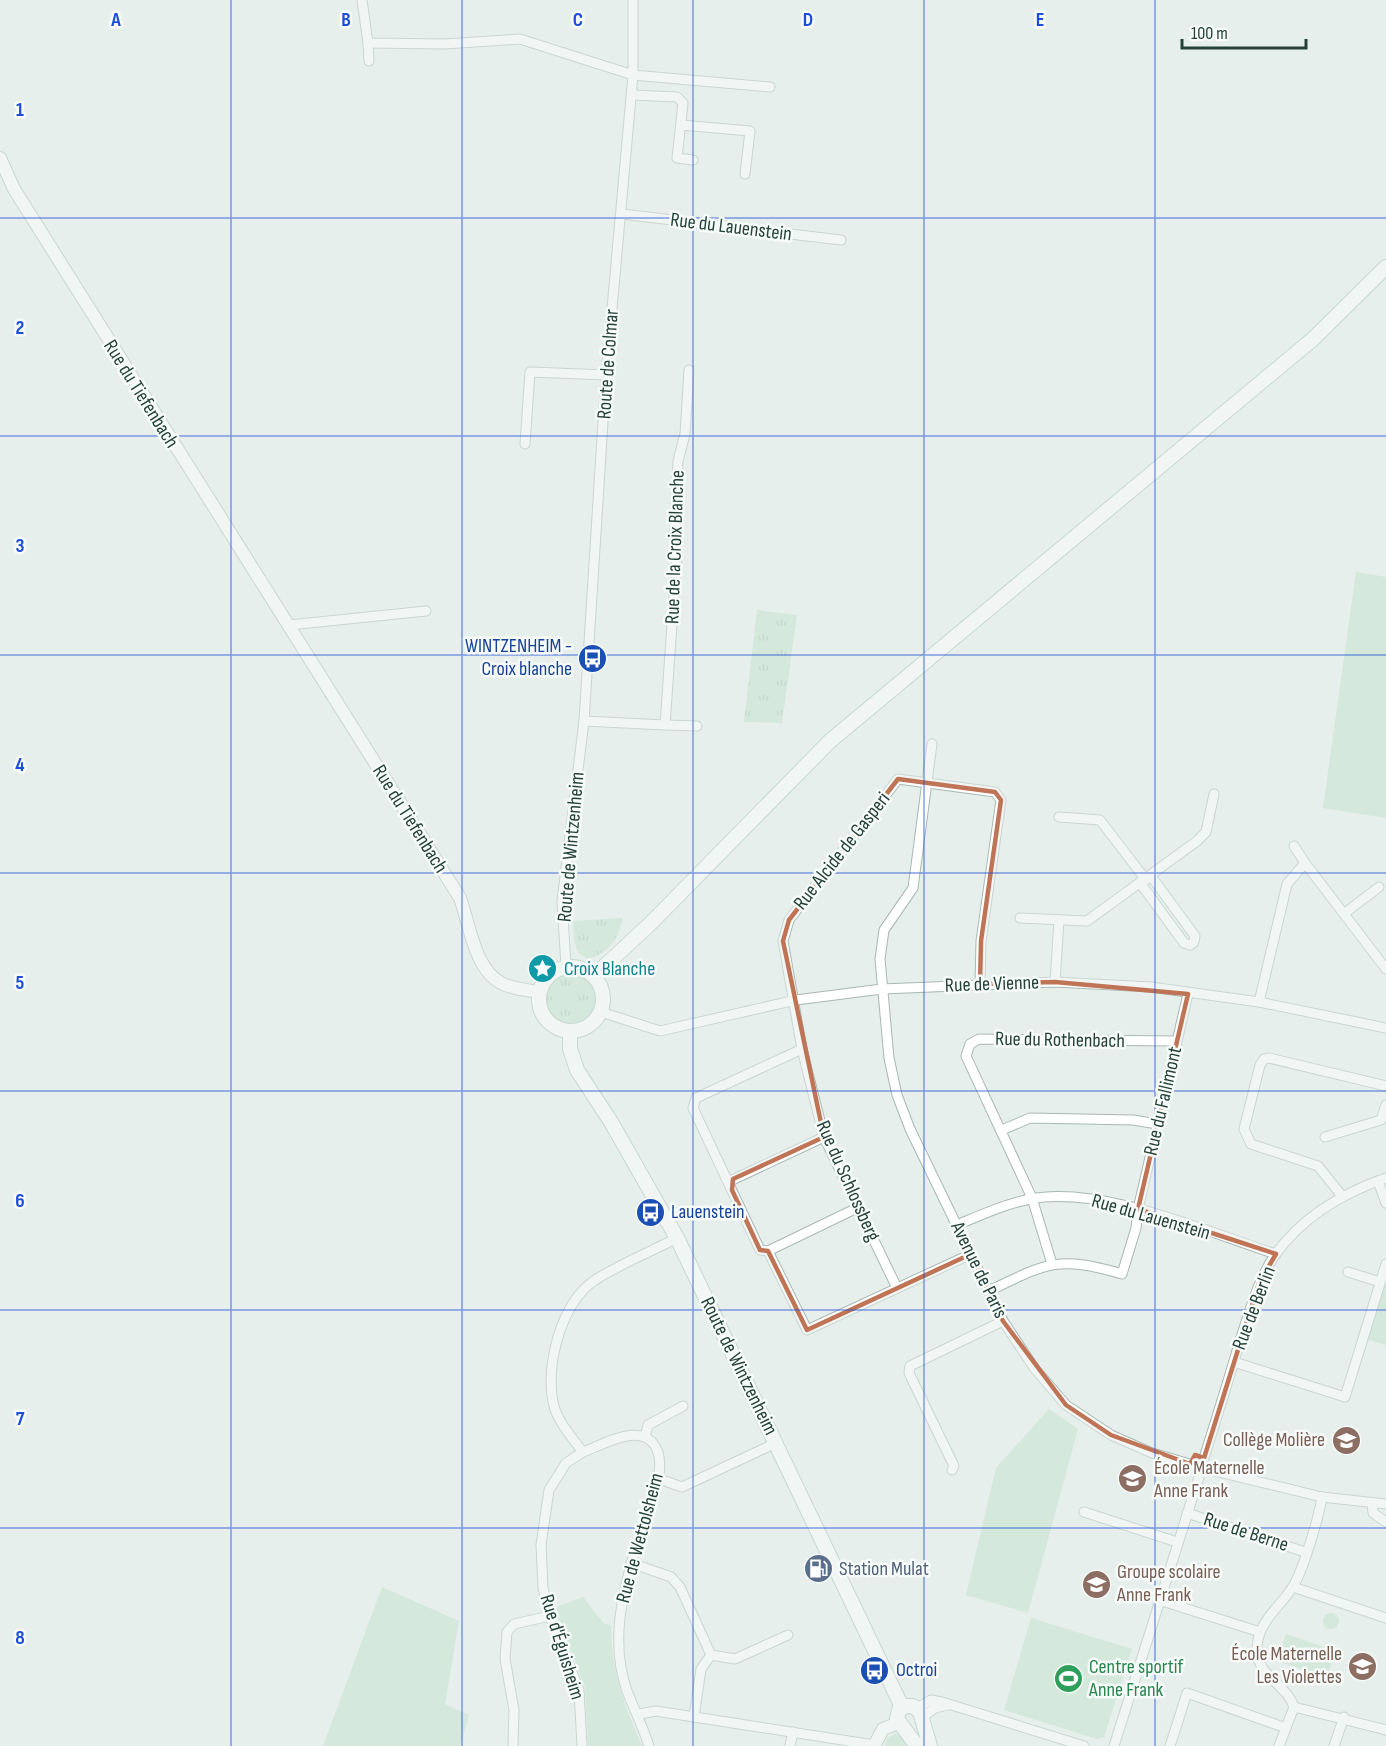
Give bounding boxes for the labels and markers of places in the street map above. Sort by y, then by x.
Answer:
place label: WINTZENHEIM - Croix blanche [465,634,572,681]
bus stop icon: WINTZENHEIM - Croix blanche [577,642,609,674]
place icon: Croix Blanche [527,953,559,985]
place label: Croix Blanche [564,957,655,981]
bus stop icon: Lauenstein [634,1196,666,1228]
place label: Lauenstein [671,1200,745,1224]
school or university icon: Collège Molière [1330,1424,1362,1456]
place label: Collège Molière [1223,1428,1325,1452]
place label: École Maternelle Anne Frank [1153,1456,1265,1503]
school or university icon: École Maternelle Anne Frank [1117,1463,1149,1495]
fuel station icon: Station Mulat [802,1553,834,1585]
place label: Station Mulat [839,1557,929,1581]
place label: Groupe scolaire Anne Frank [1116,1560,1221,1607]
school or university icon: Groupe scolaire Anne Frank [1080,1568,1112,1600]
place label: École Maternelle Les Violettes [1231,1642,1342,1689]
school or university icon: École Maternelle Les Violettes [1347,1650,1379,1682]
bus stop icon: Octroi [859,1654,891,1686]
place label: Centre sportif Anne Frank [1088,1655,1184,1702]
place label: Octroi [896,1658,937,1682]
sports icon: Centre sportif Anne Frank [1052,1663,1084,1695]

